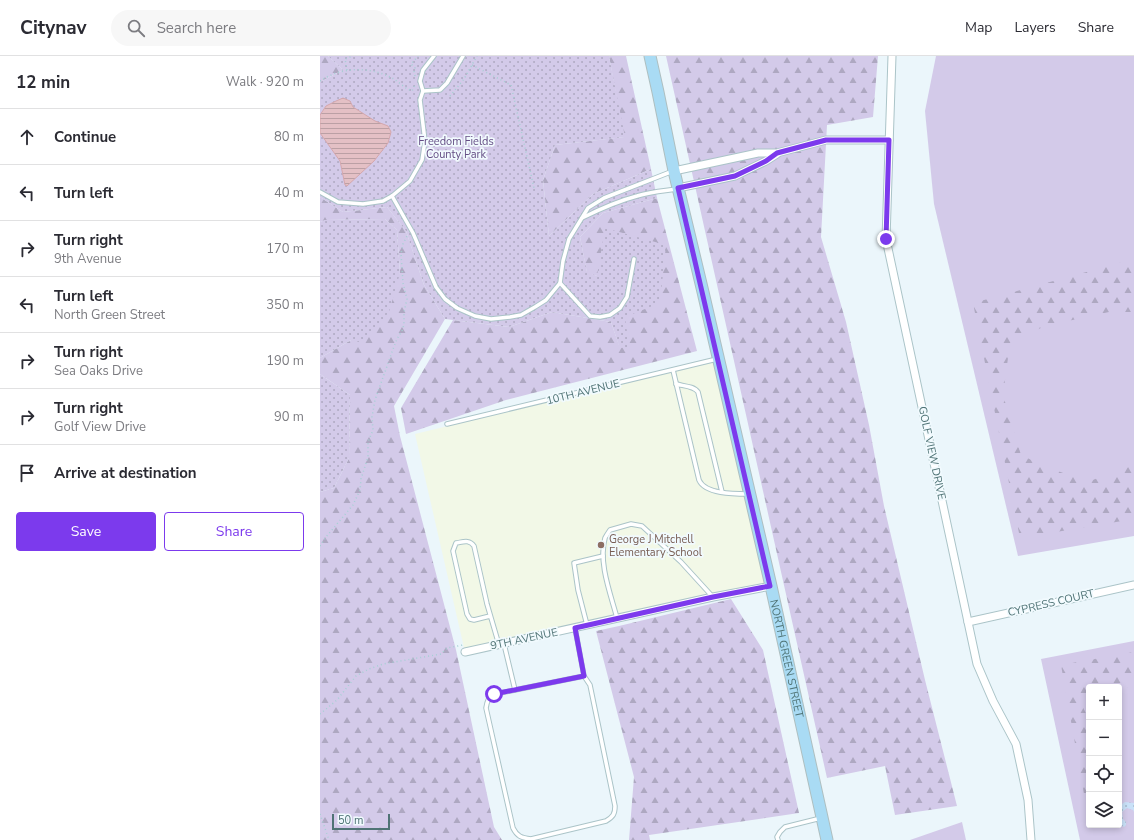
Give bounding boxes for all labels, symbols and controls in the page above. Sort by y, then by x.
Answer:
search box [111,10,391,46]
text: Citynav [20,15,87,41]
icon: search [125,17,147,39]
text: Search here [157,18,236,38]
text: Map [965,18,992,37]
text: Layers [1014,18,1056,37]
text: Share [1078,18,1114,37]
text: 12 min [16,71,70,94]
text: Walk · 920 m [226,73,304,91]
icon: ahead [16,126,38,148]
text: Continue [54,127,116,147]
text: 80 m [274,128,304,146]
park label: Freedom Fields County Park [418,134,494,162]
icon: left [16,182,38,204]
text: Turn left [54,183,113,203]
text: 40 m [274,184,304,202]
text: Turn right [54,230,123,250]
route end [877,230,895,248]
icon: right [16,238,38,260]
text: 170 m [266,240,304,258]
text: 9th Avenue [54,250,121,268]
text: Turn left [54,286,113,306]
icon: left [16,294,38,316]
text: 350 m [266,296,304,314]
text: North Green Street [54,306,165,324]
text: Turn right [54,342,123,362]
icon: right [16,350,38,372]
text: 190 m [266,352,304,370]
text: Sea Oaks Drive [54,362,143,380]
street label: 10TH AVENUE [545,376,621,408]
text: Turn right [54,398,123,418]
street label: GOLF VIEW DRIVE [915,405,949,501]
icon: right [16,406,38,428]
text: 90 m [274,408,304,426]
text: Golf View Drive [54,418,146,436]
icon: arrive [16,462,38,484]
text: Arrive at destination [54,463,197,483]
button: Save [16,512,156,551]
button: Share [164,512,304,551]
place label: George J Mitchell Elementary School [609,532,703,560]
marker: George J Mitchell Elementary School [596,540,606,550]
street label: CYPRESS COURT [1006,586,1096,620]
street label: NORTH GREEN STREET [767,598,807,719]
street label: 9TH AVENUE [489,625,559,653]
map controls [1086,684,1122,828]
button: + [1086,684,1122,720]
route start [485,685,503,703]
button: − [1086,720,1122,756]
button: locate [1086,756,1122,792]
button: layers [1086,792,1122,828]
scale bar [332,812,390,831]
text: 50 m [338,813,363,828]

